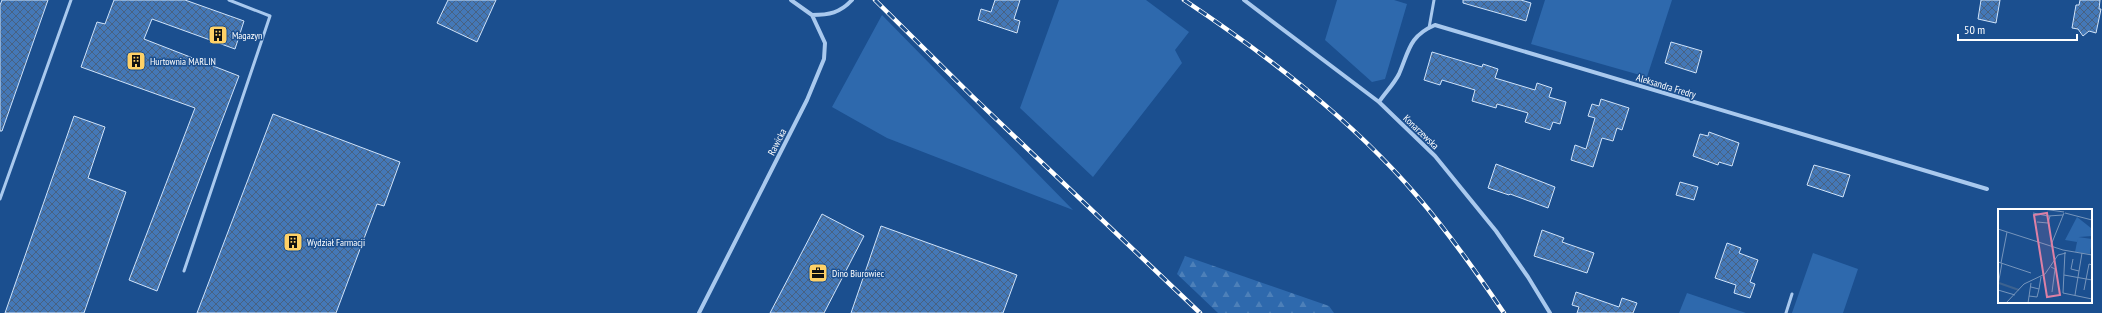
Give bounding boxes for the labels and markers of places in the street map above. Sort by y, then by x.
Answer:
building icon: Magazyn [207,24,229,46]
place label: Magazyn [232,29,262,42]
building icon: Hurtownia MARLIN [125,50,147,72]
place label: Hurtownia MARLIN [150,55,216,68]
building icon: Wydział Farmacji [282,231,304,253]
place label: Wydział Farmacji [307,236,365,249]
office icon: Dino Biurowiec [807,262,829,284]
place label: Dino Biurowiec [832,267,885,280]

